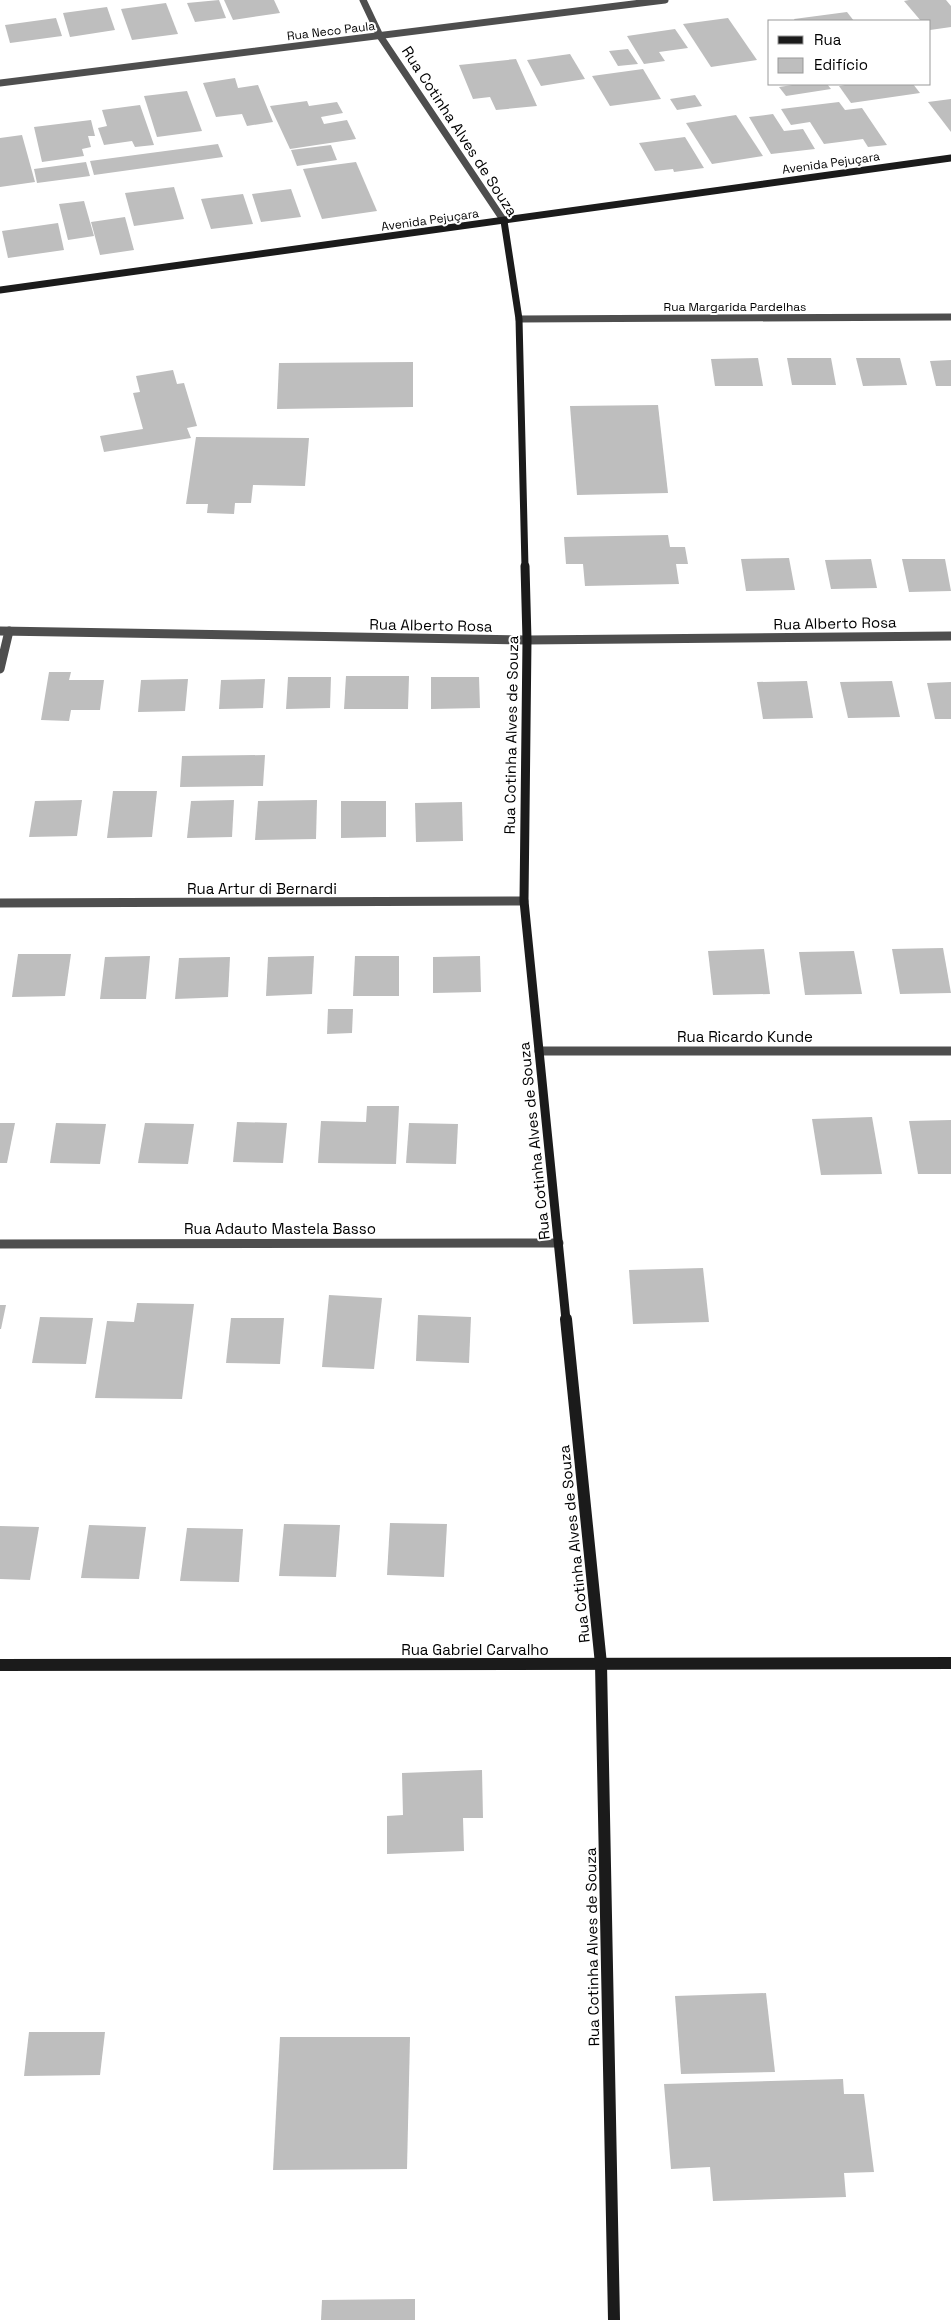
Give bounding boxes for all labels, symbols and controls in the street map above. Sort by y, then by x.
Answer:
street label: Rua Neco Paula [286,18,376,44]
legend [768,20,931,85]
text: Rua [814,30,842,49]
street label: Rua Cotinha Alves de Souza [398,42,522,220]
text: Edifício [814,55,868,74]
street label: Avenida Pejuçara [781,148,881,178]
street label: Avenida Pejuçara [380,205,480,235]
street label: Rua Margarida Pardelhas [664,299,806,315]
street label: Rua Alberto Rosa [773,612,897,634]
street label: Rua Alberto Rosa [369,614,493,636]
street label: Rua Cotinha Alves de Souza [500,635,522,835]
street label: Rua Artur di Bernardi [187,879,337,898]
street label: Rua Ricardo Kunde [677,1027,813,1046]
street label: Rua Cotinha Alves de Souza [514,1041,554,1241]
street label: Rua Adauto Mastela Basso [184,1219,376,1238]
street label: Rua Cotinha Alves de Souza [554,1444,594,1644]
street label: Rua Gabriel Carvalho [401,1640,549,1659]
street label: Rua Cotinha Alves de Souza [581,1847,603,2047]

